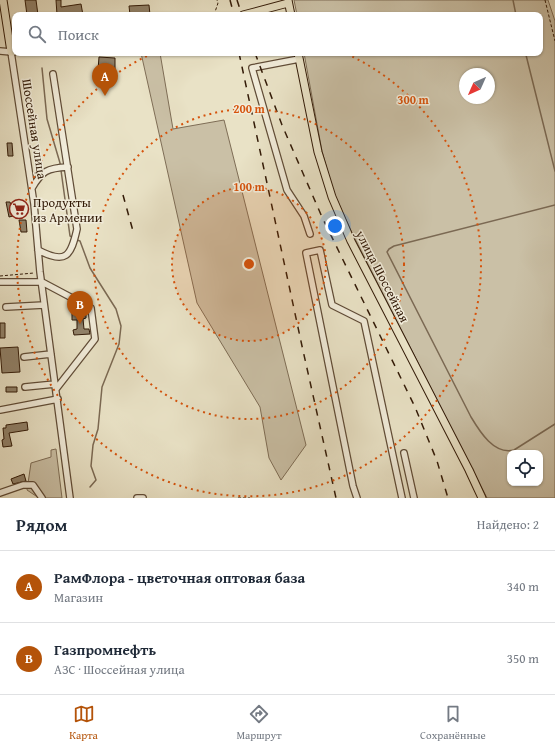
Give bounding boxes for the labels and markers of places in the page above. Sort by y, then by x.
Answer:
pin: A [92,63,118,96]
place label: Продукты из Армении [33,193,103,227]
supermarket icon: Продукты из Армении [8,198,30,220]
centre of rings [242,257,256,271]
pin: B [67,291,93,324]

